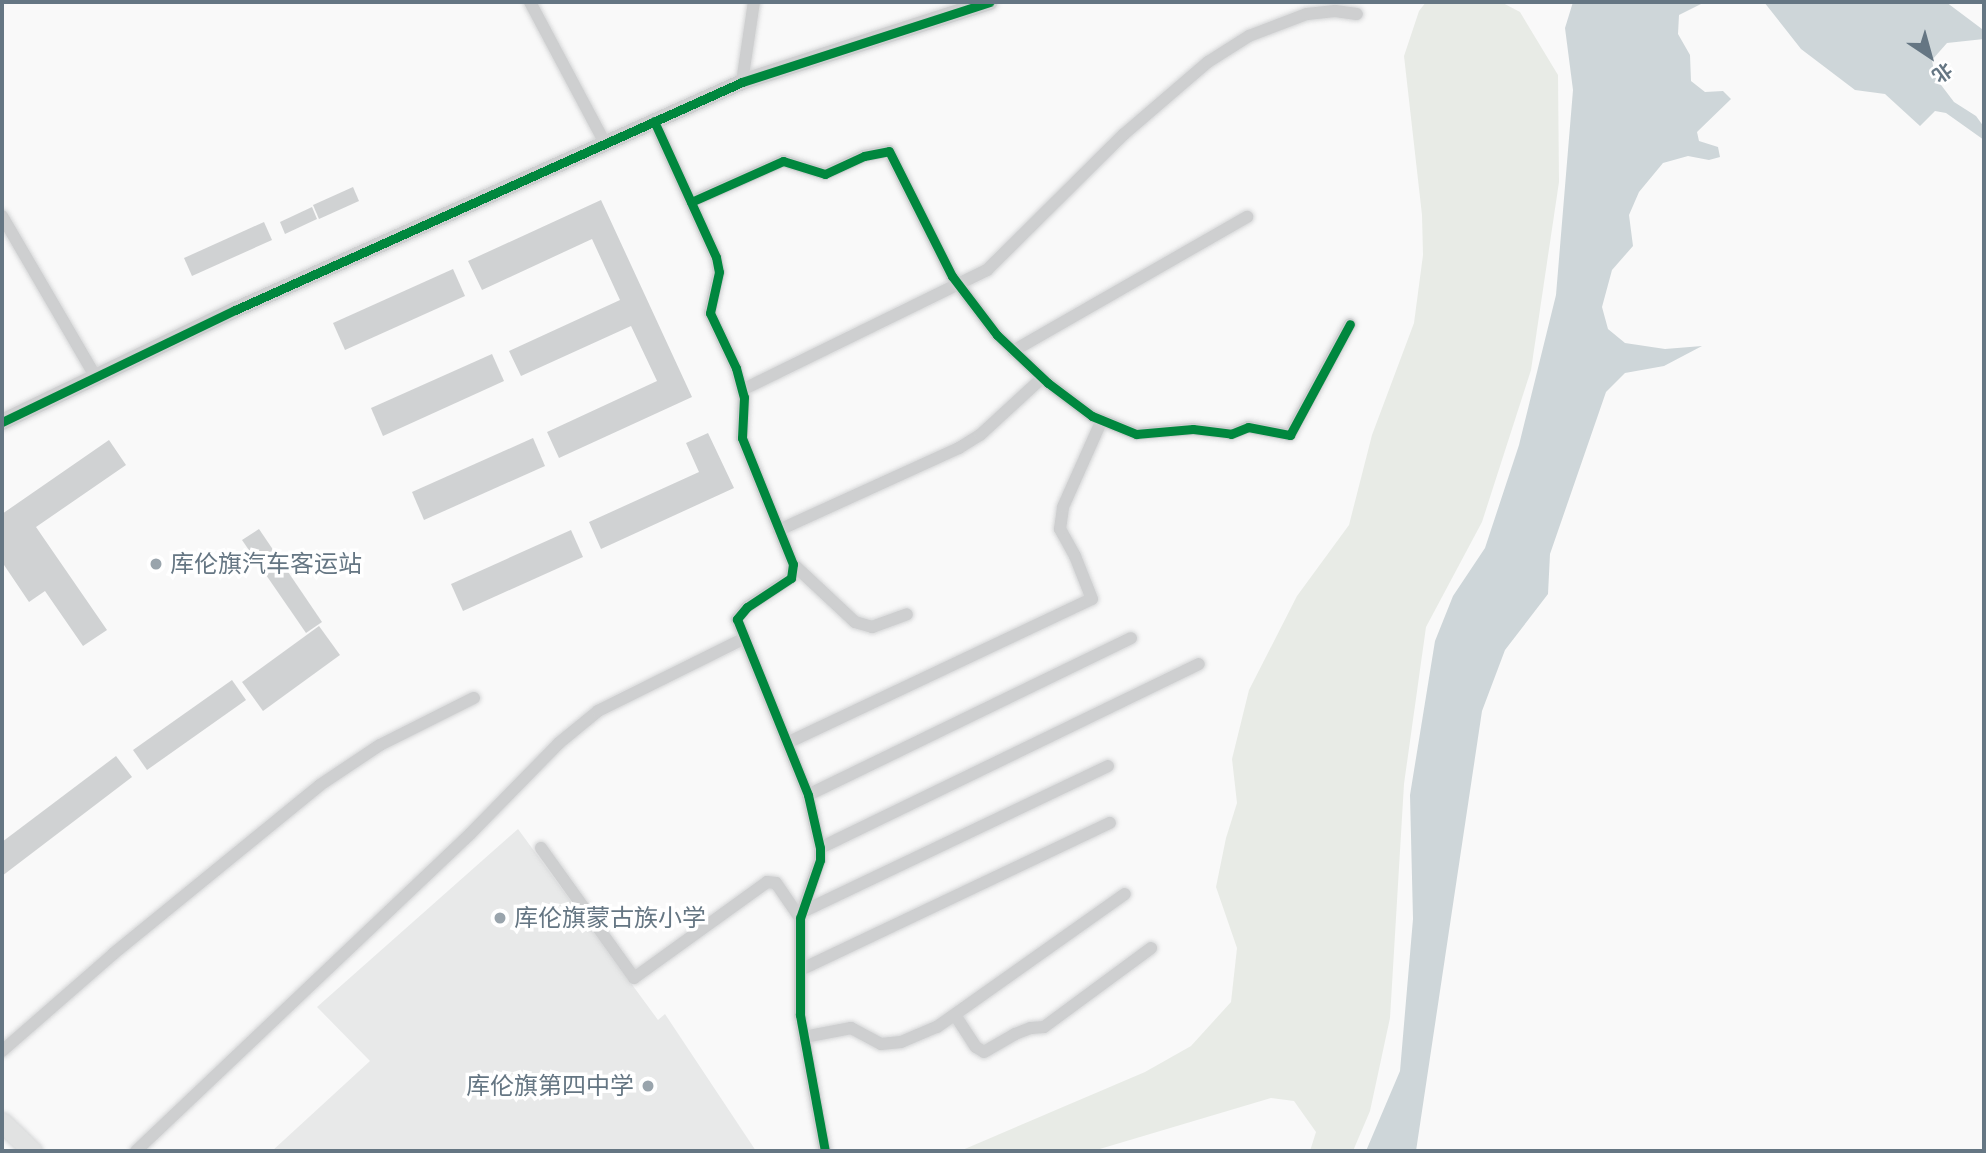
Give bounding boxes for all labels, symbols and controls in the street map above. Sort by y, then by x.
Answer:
north arrow [1895,21,1965,91]
text: 北 [1927,57,1958,89]
place label: 库伦旗汽车客运站 [170,550,362,578]
marker: 库伦旗汽车客运站 [148,556,164,572]
place label: 库伦旗蒙古族小学 [514,904,706,932]
marker: 库伦旗蒙古族小学 [492,910,508,926]
place label: 库伦旗第四中学 [466,1072,634,1100]
marker: 库伦旗第四中学 [640,1078,656,1094]

